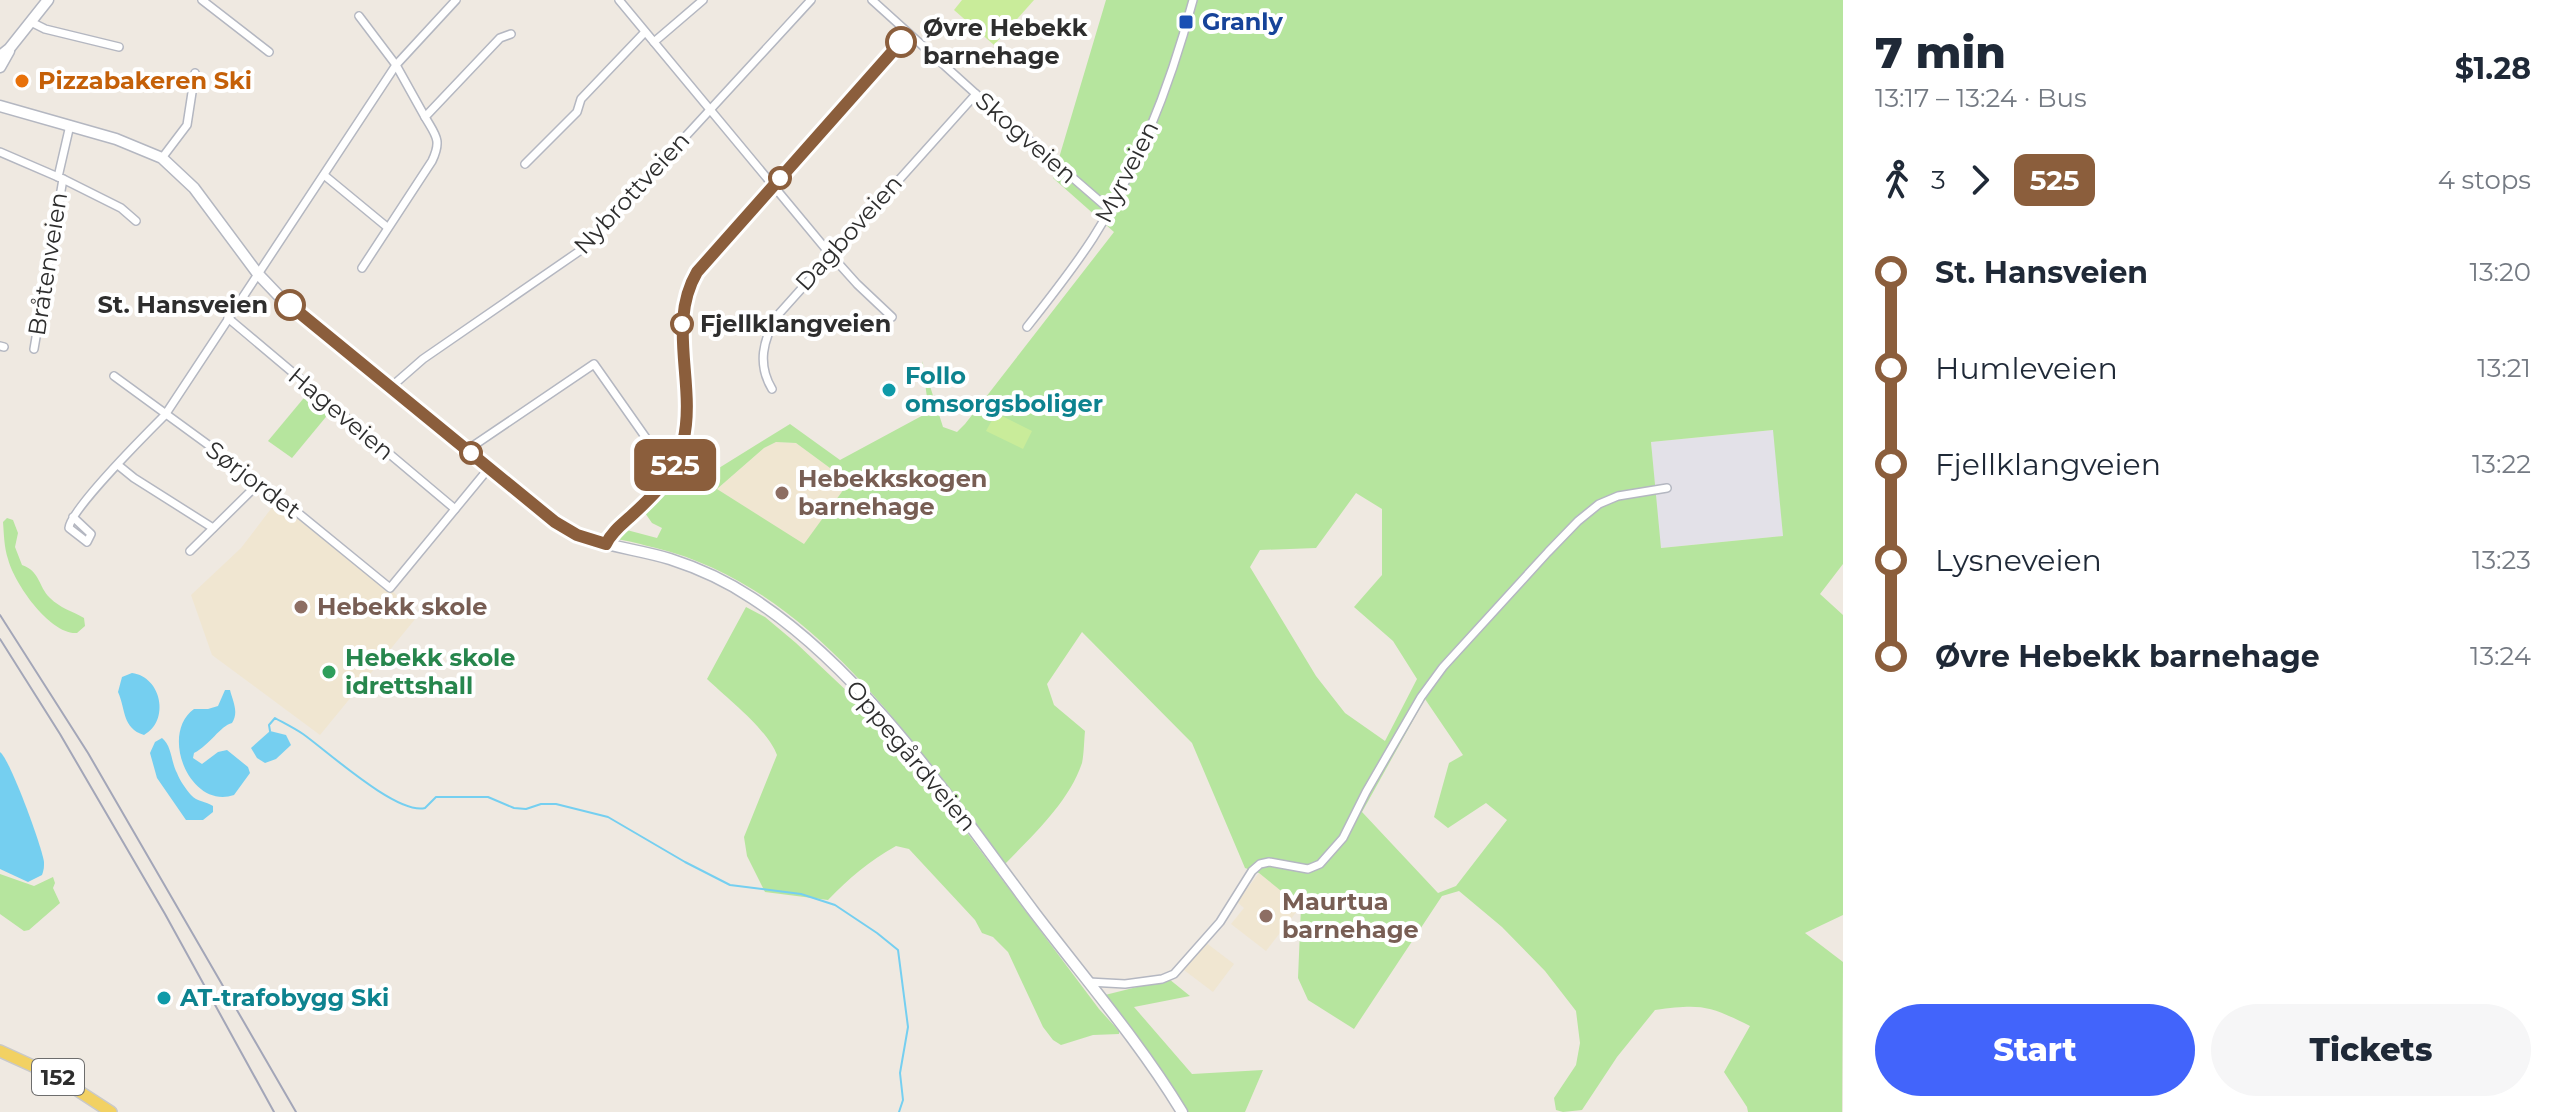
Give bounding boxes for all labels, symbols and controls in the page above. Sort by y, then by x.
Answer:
place label: Granly [1202,7,1284,36]
place label: Øvre Hebekk barnehage [923,13,1088,70]
marker: Granly [1177,13,1195,31]
text: 7 min [1875,25,2006,79]
marker: Øvre Hebekk barnehage [886,27,916,57]
text: $1.28 [2455,50,2531,87]
place label: Pizzabakeren Ski [38,66,252,95]
marker: Pizzabakeren Ski [13,72,31,90]
text: 13:17 – 13:24 · Bus [1875,82,2087,114]
street label: Skogveien [970,86,1083,189]
street label: Myrveien [1089,116,1164,227]
street label: Nybrottveien [568,126,696,260]
icon: walk [1875,158,1919,202]
icon: forward [1958,158,2002,202]
text: 525 [2030,163,2079,197]
text: 3 [1931,164,1946,196]
text: 4 stops [2438,164,2531,196]
unlabelled marker [769,167,791,189]
street label: Dagboveien [789,169,908,297]
street label: Bråtenveien [22,190,73,338]
text: St. Hansveien [1935,254,2148,291]
text: 13:20 [2470,256,2531,288]
place label: St. Hansveien [98,290,268,319]
marker: St. Hansveien [275,290,305,320]
place label: Fjellklangveien [700,309,891,338]
marker: Fjellklangveien [671,313,693,335]
text: Humleveien [1935,350,2118,387]
text: 13:21 [2477,352,2531,384]
street label: Hageveien [283,361,400,466]
place label: Follo omsorgsboliger [905,361,1103,418]
marker: Follo omsorgsboliger [880,381,898,399]
street label: Sørjordet [200,435,307,525]
line badge: 525 [629,439,721,491]
unlabelled marker [460,442,482,464]
text: Fjellklangveien [1935,446,2161,483]
text: 525 [650,448,700,482]
text: 13:22 [2472,448,2531,480]
place label: Hebekkskogen barnehage [798,464,987,521]
marker: Hebekkskogen barnehage [773,484,791,502]
text: Lysneveien [1935,542,2102,579]
text: 13:23 [2472,544,2531,576]
place label: Hebekk skole [317,592,487,621]
marker: Hebekk skole [292,598,310,616]
text: Øvre Hebekk barnehage [1935,638,2320,675]
text: 13:24 [2470,640,2531,672]
place label: Hebekk skole idrettshall [345,643,515,700]
marker: Hebekk skole idrettshall [320,663,338,681]
street label: Oppegårdveien [840,674,983,837]
place label: Maurtua barnehage [1282,887,1419,944]
marker: Maurtua barnehage [1257,907,1275,925]
place label: AT-trafobygg Ski [179,983,389,1012]
marker: AT-trafobygg Ski [155,989,173,1007]
button: Start [1875,1004,2195,1096]
button: Tickets [2211,1004,2531,1096]
road number: 152 [32,1059,84,1095]

